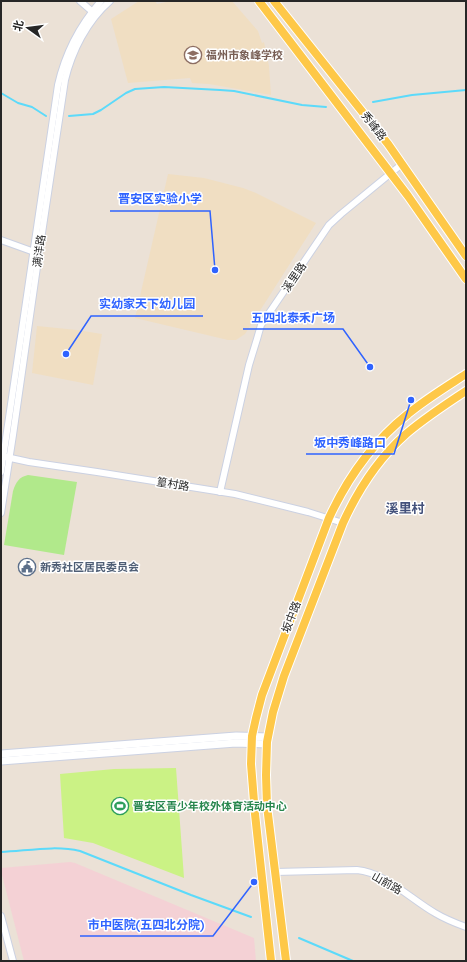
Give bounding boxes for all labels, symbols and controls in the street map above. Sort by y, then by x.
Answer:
north arrow [8,8,48,48]
text: 北 [10,19,26,33]
school or university icon: 福州市象峰学校 [183,45,203,65]
place label: 福州市象峰学校 [206,48,283,62]
street label: 秀峰路 [358,109,390,143]
callout: 晋安区实验小学 [110,187,210,211]
text: 晋安区实验小学 [118,191,202,206]
street label: 满洋路 [30,234,48,268]
street label: 溪里路 [279,259,309,295]
callout: 实幼家天下幼儿园 [91,292,203,316]
text: 实幼家天下幼儿园 [99,296,195,311]
callout: 五四北泰禾广场 [243,305,343,329]
text: 五四北泰禾广场 [251,310,335,325]
callout: 坂中秀峰路口 [306,430,394,454]
text: 坂中秀峰路口 [314,435,386,450]
street label: 篁村路 [156,475,190,493]
district label: 溪里村 [385,500,425,516]
public building icon: 新秀社区居民委员会 [17,557,37,577]
place label: 新秀社区居民委员会 [40,560,139,574]
street label: 坂中路 [279,599,303,635]
sports icon: 晋安区青少年校外体育活动中心 [110,796,130,816]
place label: 晋安区青少年校外体育活动中心 [133,799,287,813]
street label: 山前路 [369,869,405,897]
callout: 市中医院(五四北分院) [80,912,213,936]
text: 市中医院(五四北分院) [88,917,204,932]

